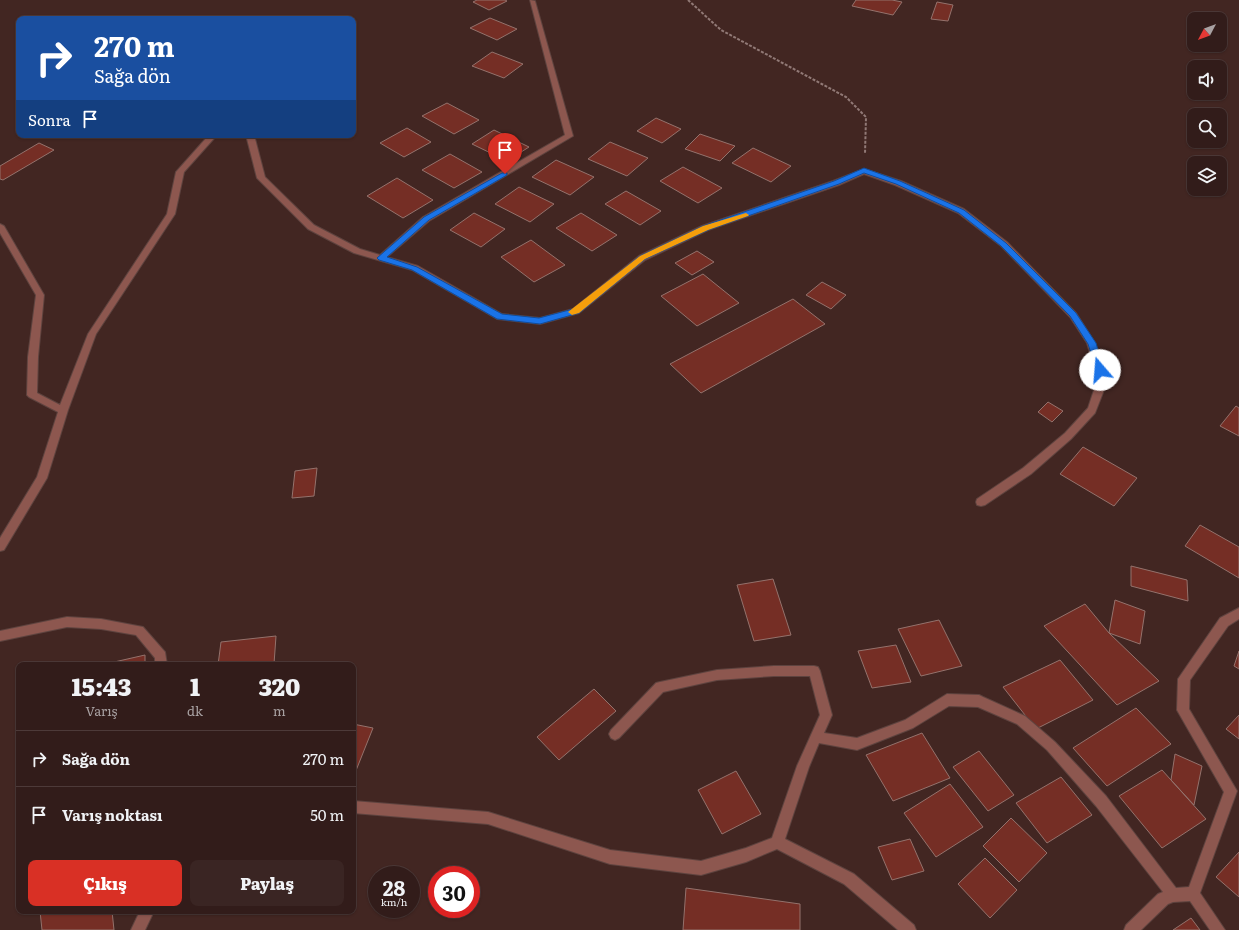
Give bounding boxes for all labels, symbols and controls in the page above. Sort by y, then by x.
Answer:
north arrow [1187,12,1227,52]
map controls [1187,12,1227,196]
text: 270 m [94,24,175,66]
icon: right [28,32,80,84]
button: sound [1187,60,1227,100]
text: Sağa dön [94,62,171,89]
text: Sonra [28,108,71,131]
icon: arrive [79,108,101,130]
button: search [1187,108,1227,148]
pin [488,133,522,174]
icon: arrive [494,139,516,161]
button: layers [1187,156,1227,196]
position arrow [1079,349,1121,391]
text: 15:43 [72,668,131,703]
text: 1 [190,668,200,703]
text: 320 [258,668,300,703]
text: Varış [86,701,117,720]
text: dk [187,701,203,720]
text: m [273,701,286,720]
text: Sağa dön [62,747,130,770]
text: 270 m [303,747,344,770]
icon: right [28,748,50,770]
text: Varış noktası [62,803,162,826]
text: 50 m [310,803,344,826]
icon: arrive [28,804,50,826]
button: Çıkış [28,860,182,906]
button: Paylaş [190,860,344,906]
speed limit sign: 30 [428,866,480,918]
text: 28 [383,872,405,902]
text: km/h [381,894,407,909]

